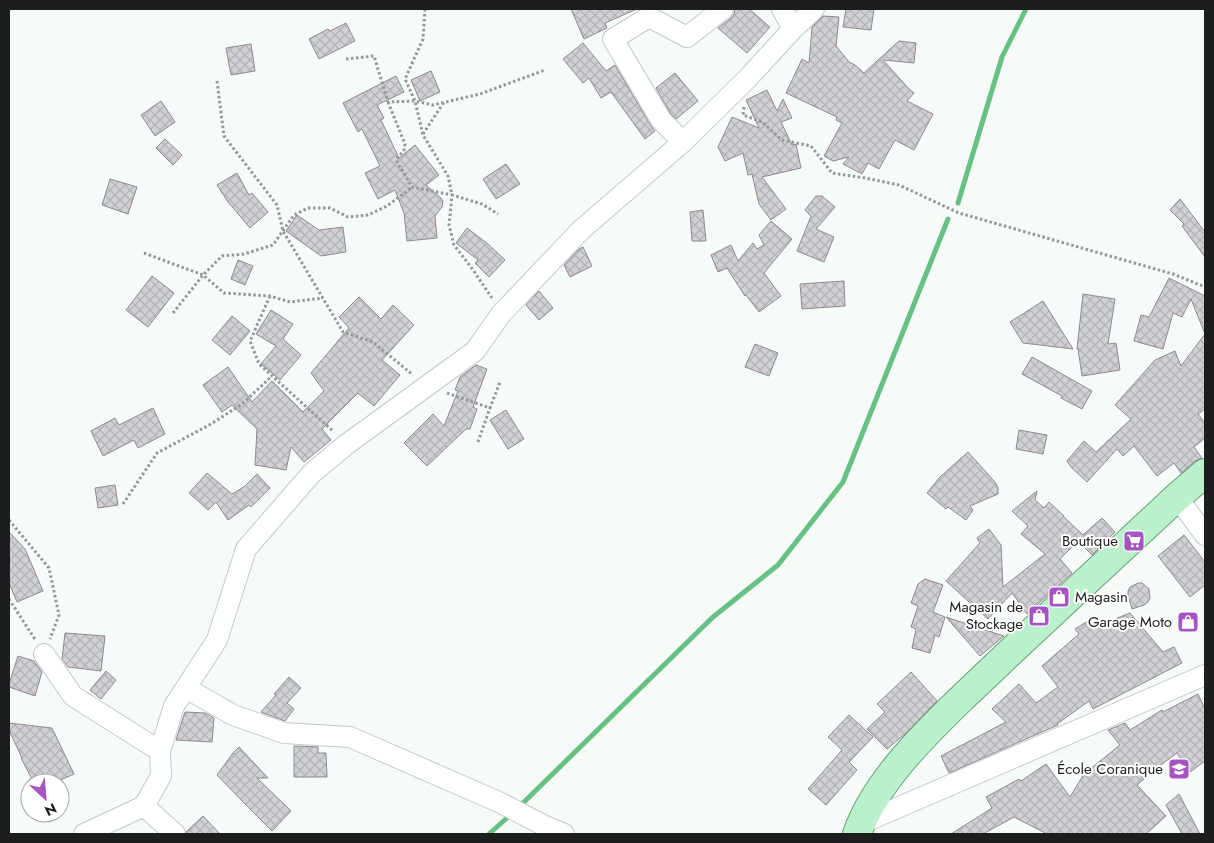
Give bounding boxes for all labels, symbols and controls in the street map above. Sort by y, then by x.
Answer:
supermarket icon: Boutique [1122,529,1146,553]
place label: Boutique [1062,530,1118,552]
shop icon: Magasin [1047,585,1071,609]
place label: Magasin [1075,586,1128,608]
place label: Magasin de Stockage [949,596,1023,635]
shop icon: Magasin de Stockage [1027,604,1051,628]
shop icon: Garage Moto [1176,610,1200,634]
place label: Garage Moto [1088,611,1172,633]
school or university icon: École Coranique [1167,757,1191,781]
place label: École Coranique [1057,758,1163,780]
north arrow [20,773,70,823]
text: N [41,798,60,821]

